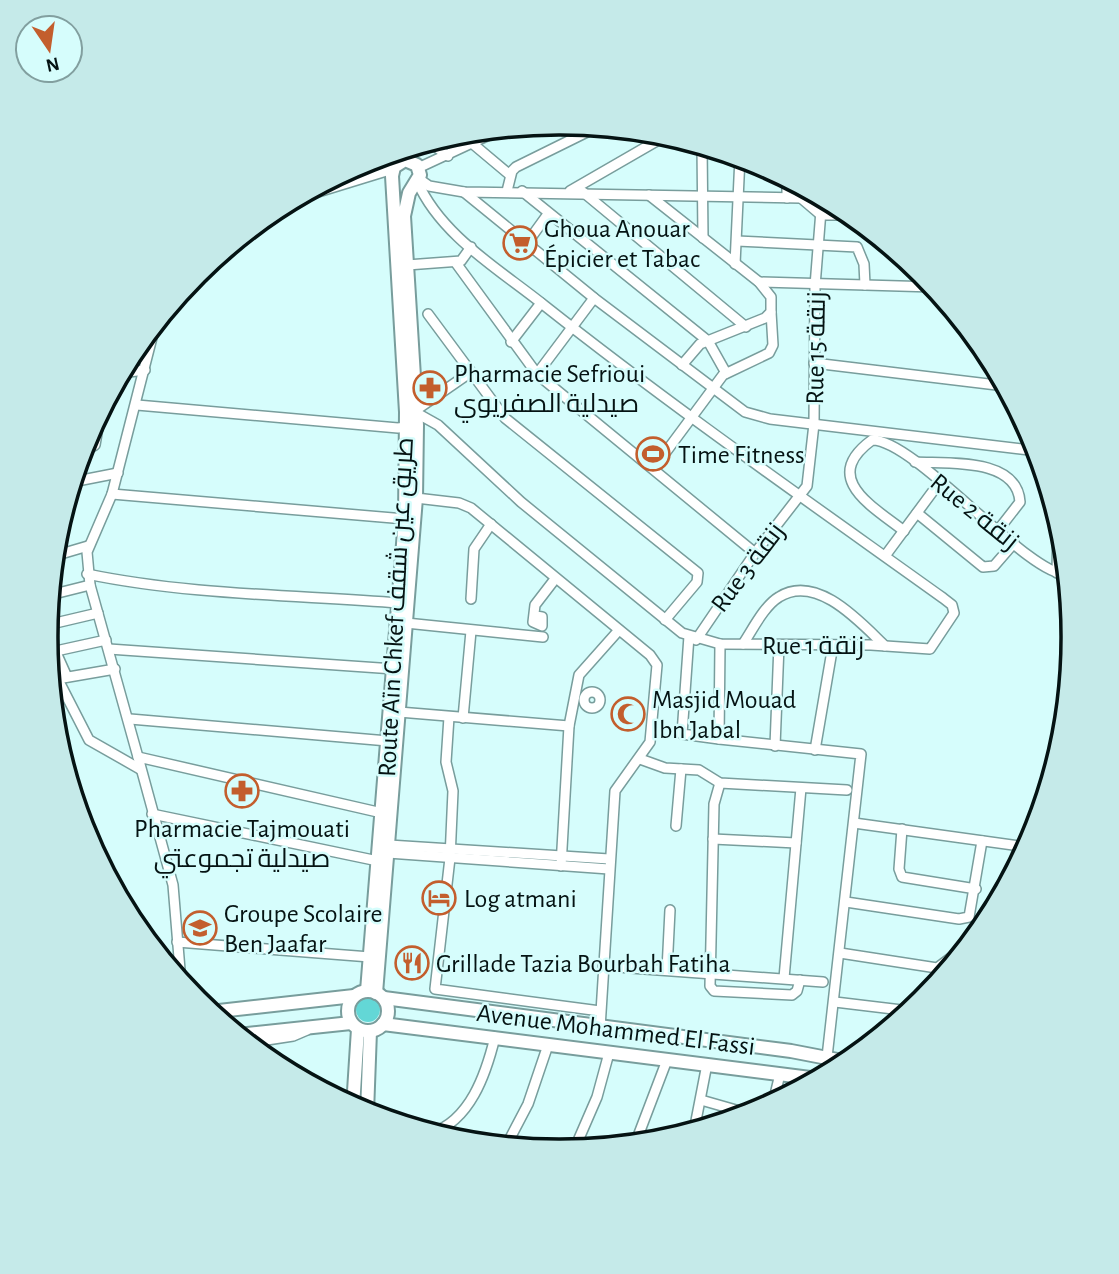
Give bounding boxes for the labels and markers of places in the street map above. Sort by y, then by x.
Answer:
place label: Ghoua Anouar Épicier et Tabac [544,216,700,272]
supermarket icon: Ghoua Anouar Épicier et Tabac [501,224,539,262]
place label: Pharmacie Sefrioui صيدلية الصفريوي [454,361,645,423]
pharmacy icon: Pharmacie Sefrioui صيدلية الصفريوي [411,369,449,407]
sports icon: Time Fitness [634,435,672,473]
place label: Time Fitness [678,442,805,468]
place label: Masjid Mouad Ibn Jabal [652,687,796,743]
mosque icon: Masjid Mouad Ibn Jabal [609,695,647,733]
pharmacy icon: Pharmacie Tajmouati صيدلية تجموعتي [223,772,261,810]
place label: Pharmacie Tajmouati صيدلية تجموعتي [134,816,350,879]
hotel icon: Log atmani [420,879,458,917]
place label: Log atmani [464,886,577,912]
place label: Groupe Scolaire Ben Jaafar [224,901,383,957]
school or university icon: Groupe Scolaire Ben Jaafar [181,909,219,947]
restaurant icon: Grillade Tazia Bourbah Fatiha [393,944,431,982]
place label: Grillade Tazia Bourbah Fatiha [436,951,730,977]

